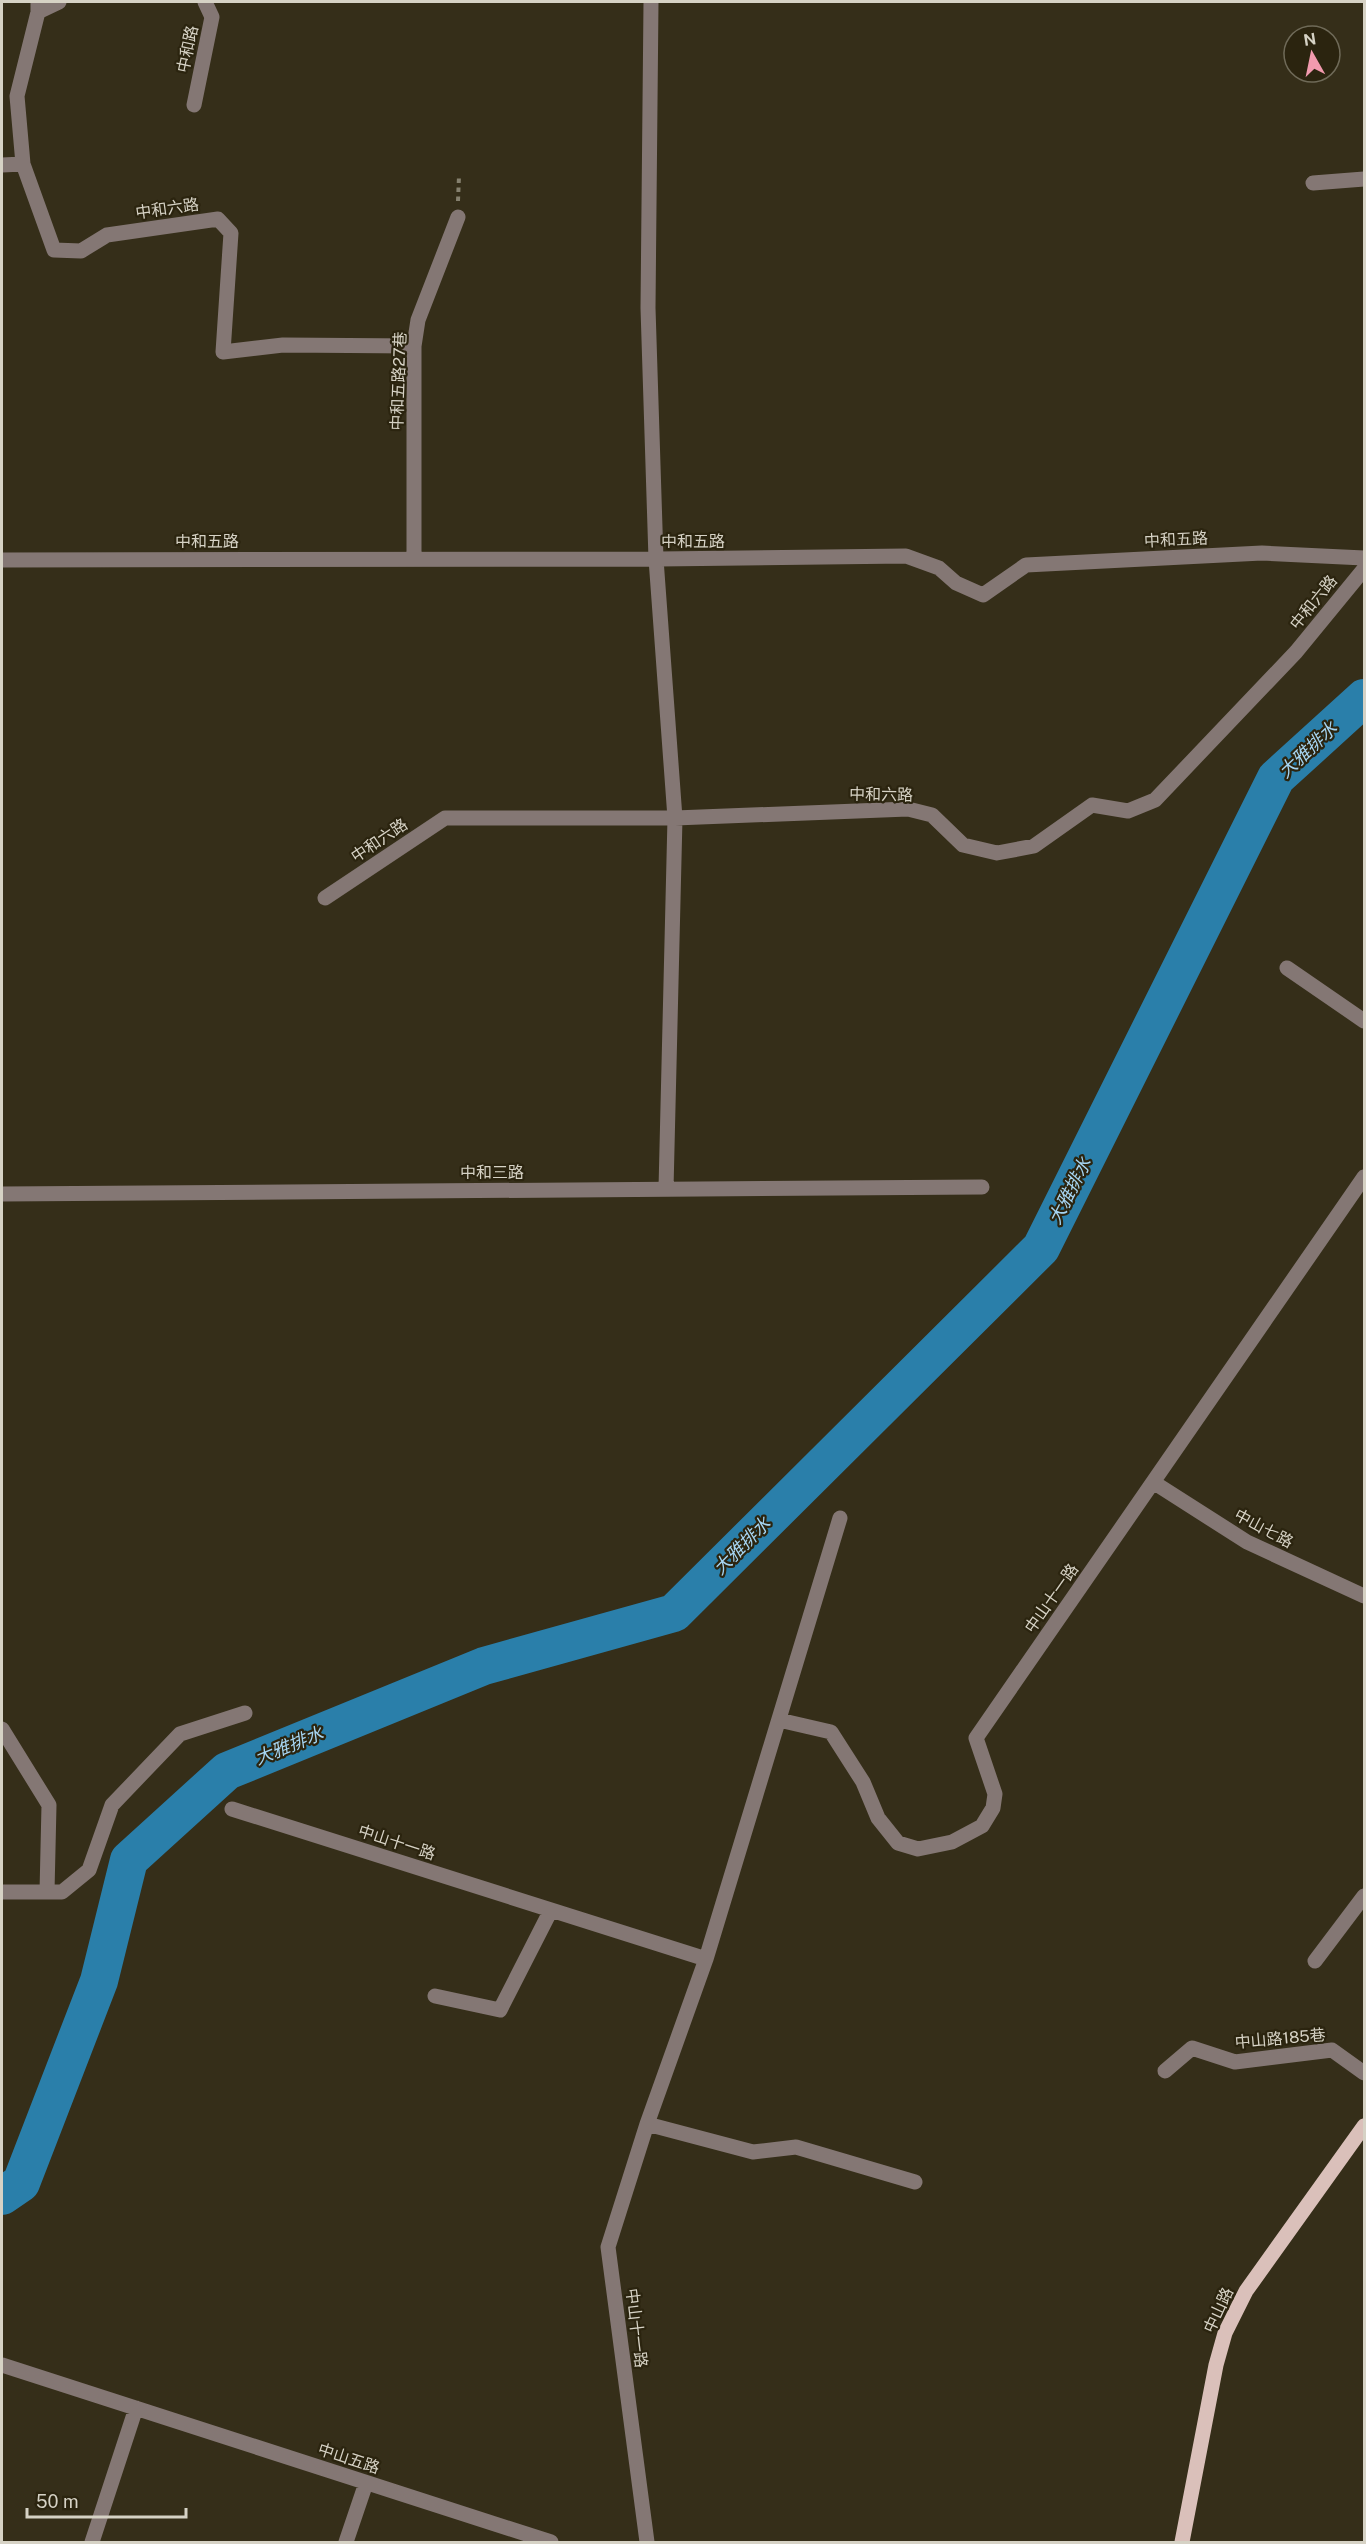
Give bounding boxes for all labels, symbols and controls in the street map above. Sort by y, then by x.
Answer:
street label: 中和路 [173,24,202,75]
north arrow [1282,24,1342,84]
text: N [1302,29,1317,50]
street label: 中和六路 [134,195,200,222]
street label: 中和五路27巷 [387,331,410,431]
street label: 中和五路 [1144,528,1208,551]
street label: 中和五路 [175,532,239,551]
street label: 中和五路 [661,532,725,551]
street label: 中和六路 [1286,571,1341,633]
water label: 大雅排水 [1274,717,1342,782]
street label: 中和六路 [849,784,913,805]
street label: 中和六路 [347,815,411,866]
water label: 大雅排水 [1044,1153,1096,1228]
street label: 中和三路 [460,1163,524,1182]
street label: 中山七路 [1231,1505,1296,1552]
water label: 大雅排水 [709,1512,775,1579]
street label: 中山十一路 [1021,1560,1082,1637]
water label: 大雅排水 [252,1722,327,1769]
street label: 中山十一路 [356,1821,438,1864]
street label: 中山路185巷 [1234,2025,1326,2052]
street label: 中山路 [1200,2284,1237,2336]
street label: 中山十一路 [622,2287,651,2369]
street label: 中山五路 [315,2440,382,2477]
scale bar [27,2481,186,2519]
text: 50 m [36,2491,79,2512]

